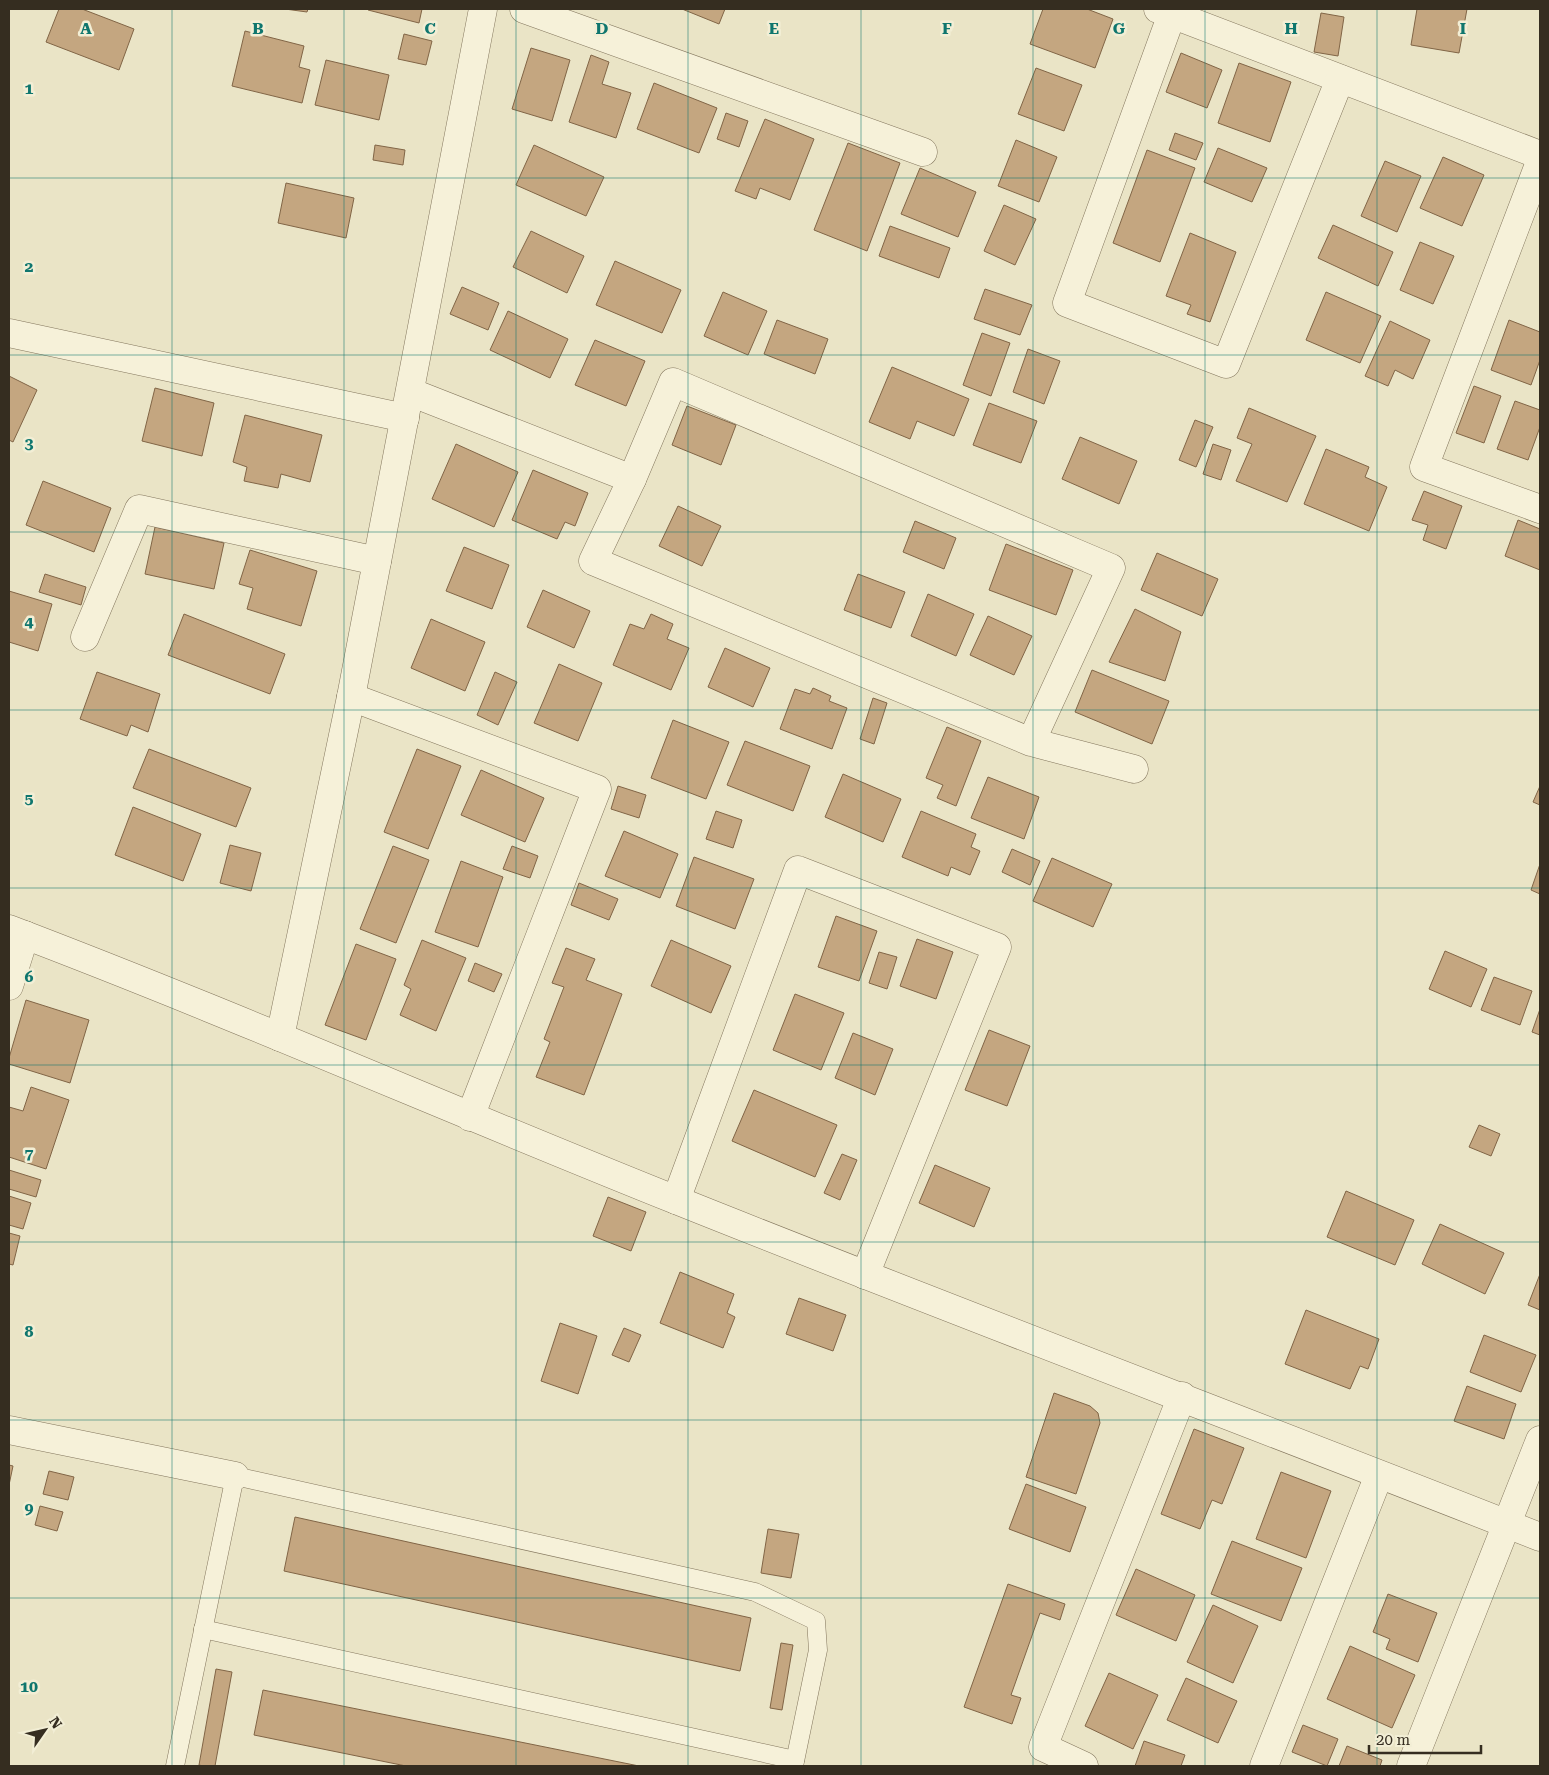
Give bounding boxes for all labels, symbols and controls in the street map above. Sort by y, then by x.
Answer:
text: A [80,19,92,38]
text: B [252,19,264,38]
text: C [424,19,436,38]
text: D [596,19,609,38]
text: E [769,19,779,38]
text: F [942,19,952,38]
text: G [1113,19,1126,38]
text: H [1284,19,1298,38]
text: I [1460,19,1466,38]
text: 1 [25,79,34,98]
text: 2 [25,257,34,276]
text: 3 [25,434,34,453]
text: 4 [25,612,34,631]
text: 5 [25,789,34,808]
text: 6 [25,967,34,986]
text: 7 [25,1144,34,1163]
text: 8 [25,1322,34,1341]
text: 9 [25,1499,34,1518]
text: 10 [20,1677,38,1696]
north arrow [20,1705,70,1755]
text: N [46,1714,66,1732]
scale bar [1369,1722,1482,1754]
text: 20 m [1376,1731,1411,1749]

